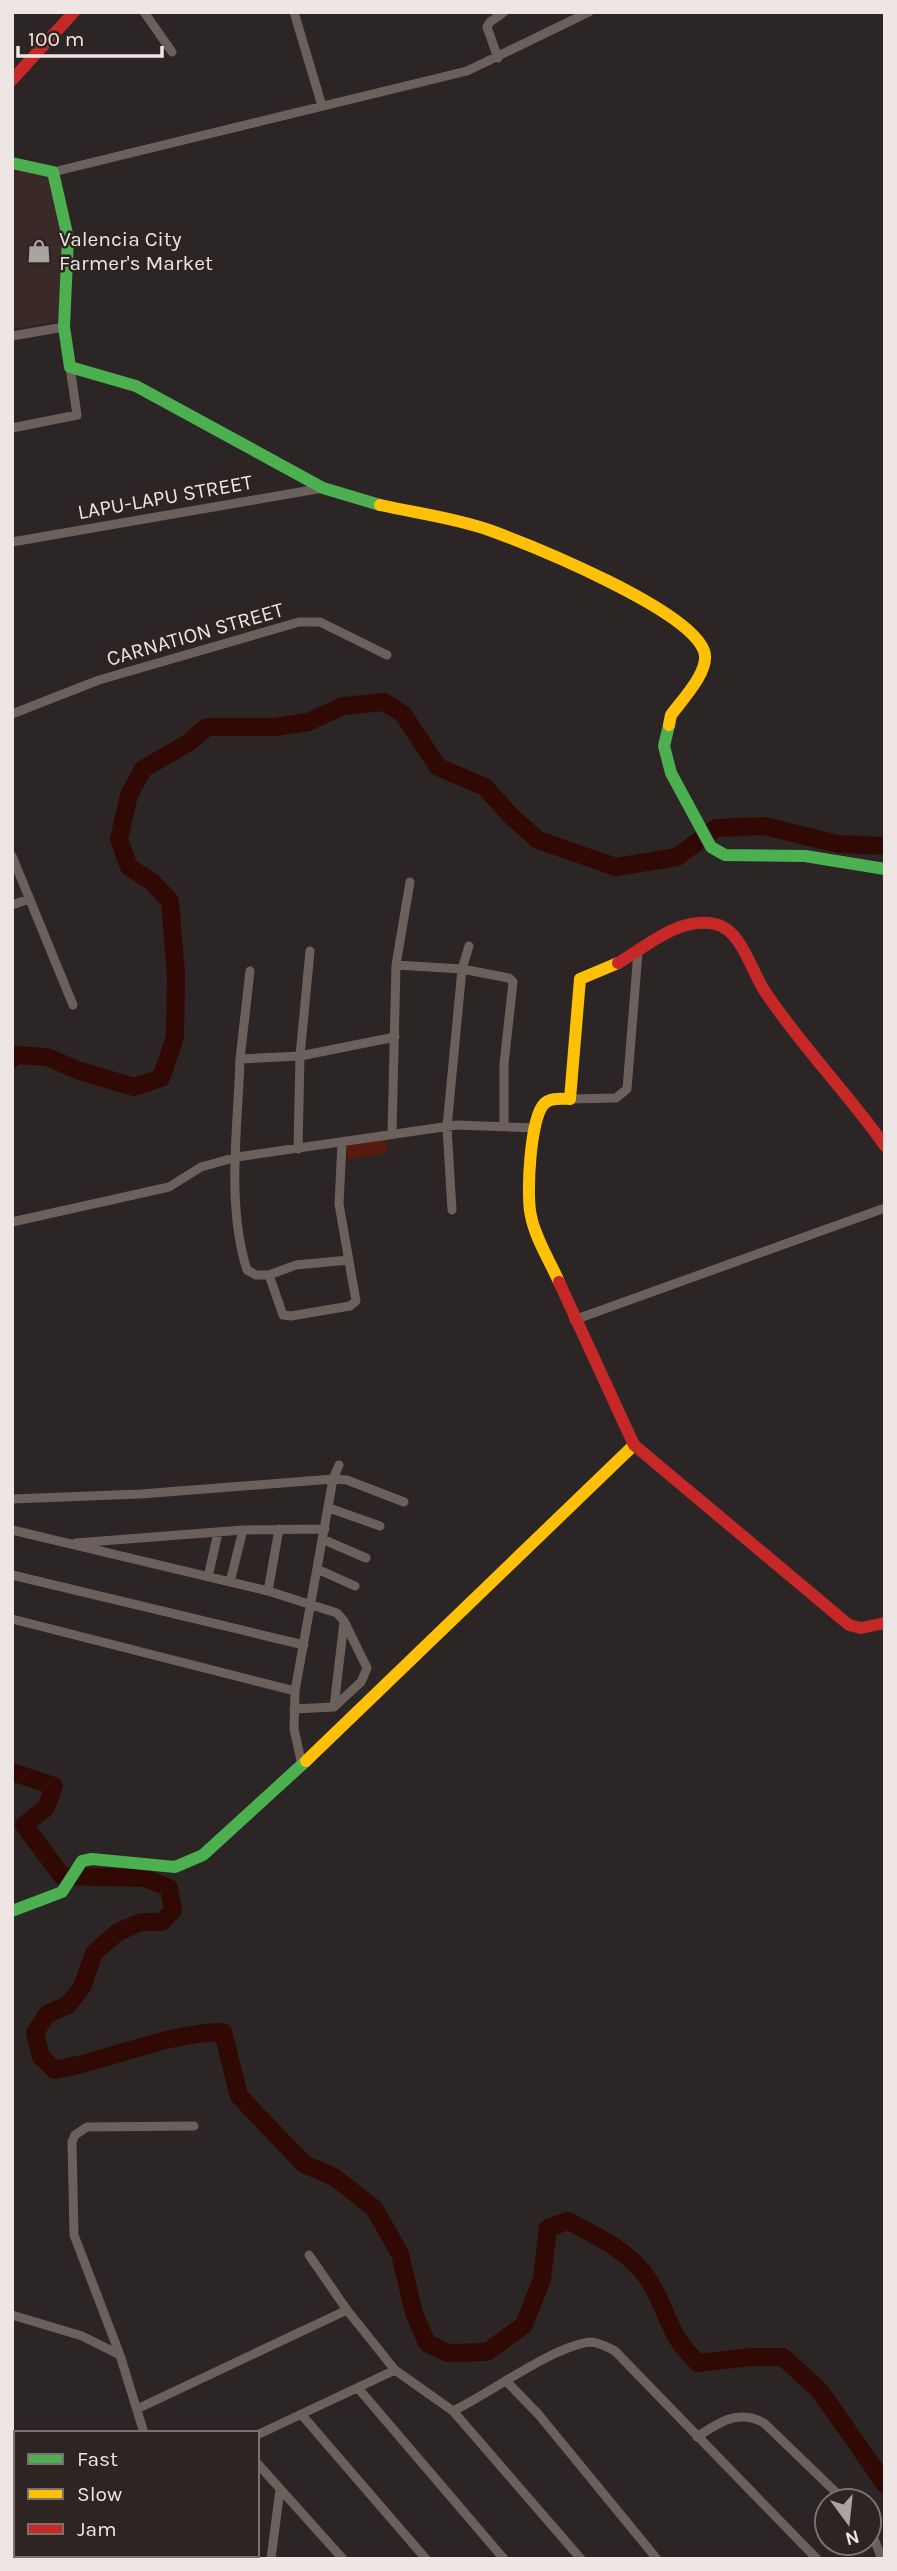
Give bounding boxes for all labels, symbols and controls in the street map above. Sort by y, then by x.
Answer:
scale bar [18,14,161,58]
text: 100 m [28,27,85,51]
place label: Valencia City Farmer's Market [59,227,213,275]
shop icon: Valencia City Farmer's Market [25,237,53,265]
street label: LAPU-LAPU STREET [76,470,255,524]
street label: CARNATION STREET [104,597,287,671]
legend [14,2431,259,2557]
text: Fast [77,2447,118,2471]
text: Slow [77,2482,122,2506]
north arrow [813,2487,883,2557]
text: Jam [77,2517,117,2541]
text: N [843,2525,862,2550]

